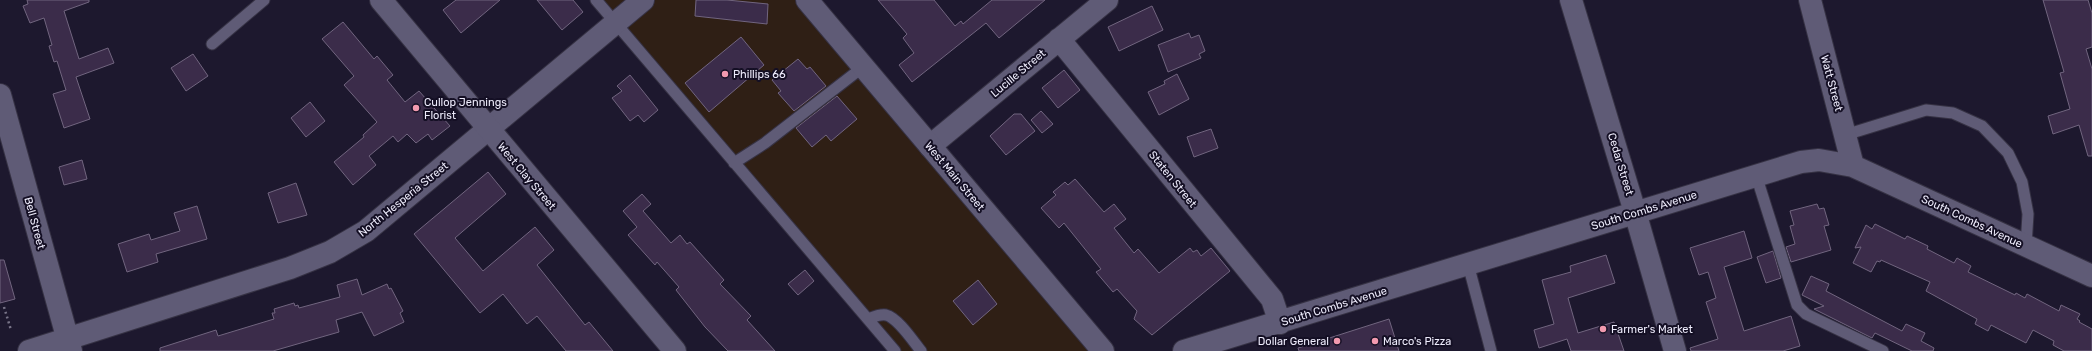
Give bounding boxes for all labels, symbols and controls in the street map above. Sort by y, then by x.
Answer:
street label: Lucille Street [988,46,1049,100]
street label: Watt Street [1818,54,1845,113]
place label: Phillips 66 [733,68,786,81]
marker: Phillips 66 [720,69,730,79]
place label: Cullop Jennings Florist [424,96,507,122]
marker: Cullop Jennings Florist [411,103,421,113]
street label: Cedar Street [1605,131,1636,198]
street label: West Main Street [922,139,988,214]
street label: West Clay Street [495,140,559,213]
street label: Staten Street [1146,148,1200,211]
street label: North Hesperia Street [356,159,451,240]
street label: South Combs Avenue [1590,188,1699,233]
street label: South Combs Avenue [1919,192,2024,251]
street label: Bell Street [21,196,48,251]
street label: South Combs Avenue [1280,284,1389,329]
place label: Farmer's Market [1611,323,1693,336]
marker: Farmer's Market [1598,324,1608,334]
place label: Dollar General [1258,335,1329,348]
place label: Marco's Pizza [1383,335,1451,348]
marker: Dollar General [1332,336,1342,346]
marker: Marco's Pizza [1370,336,1380,346]

